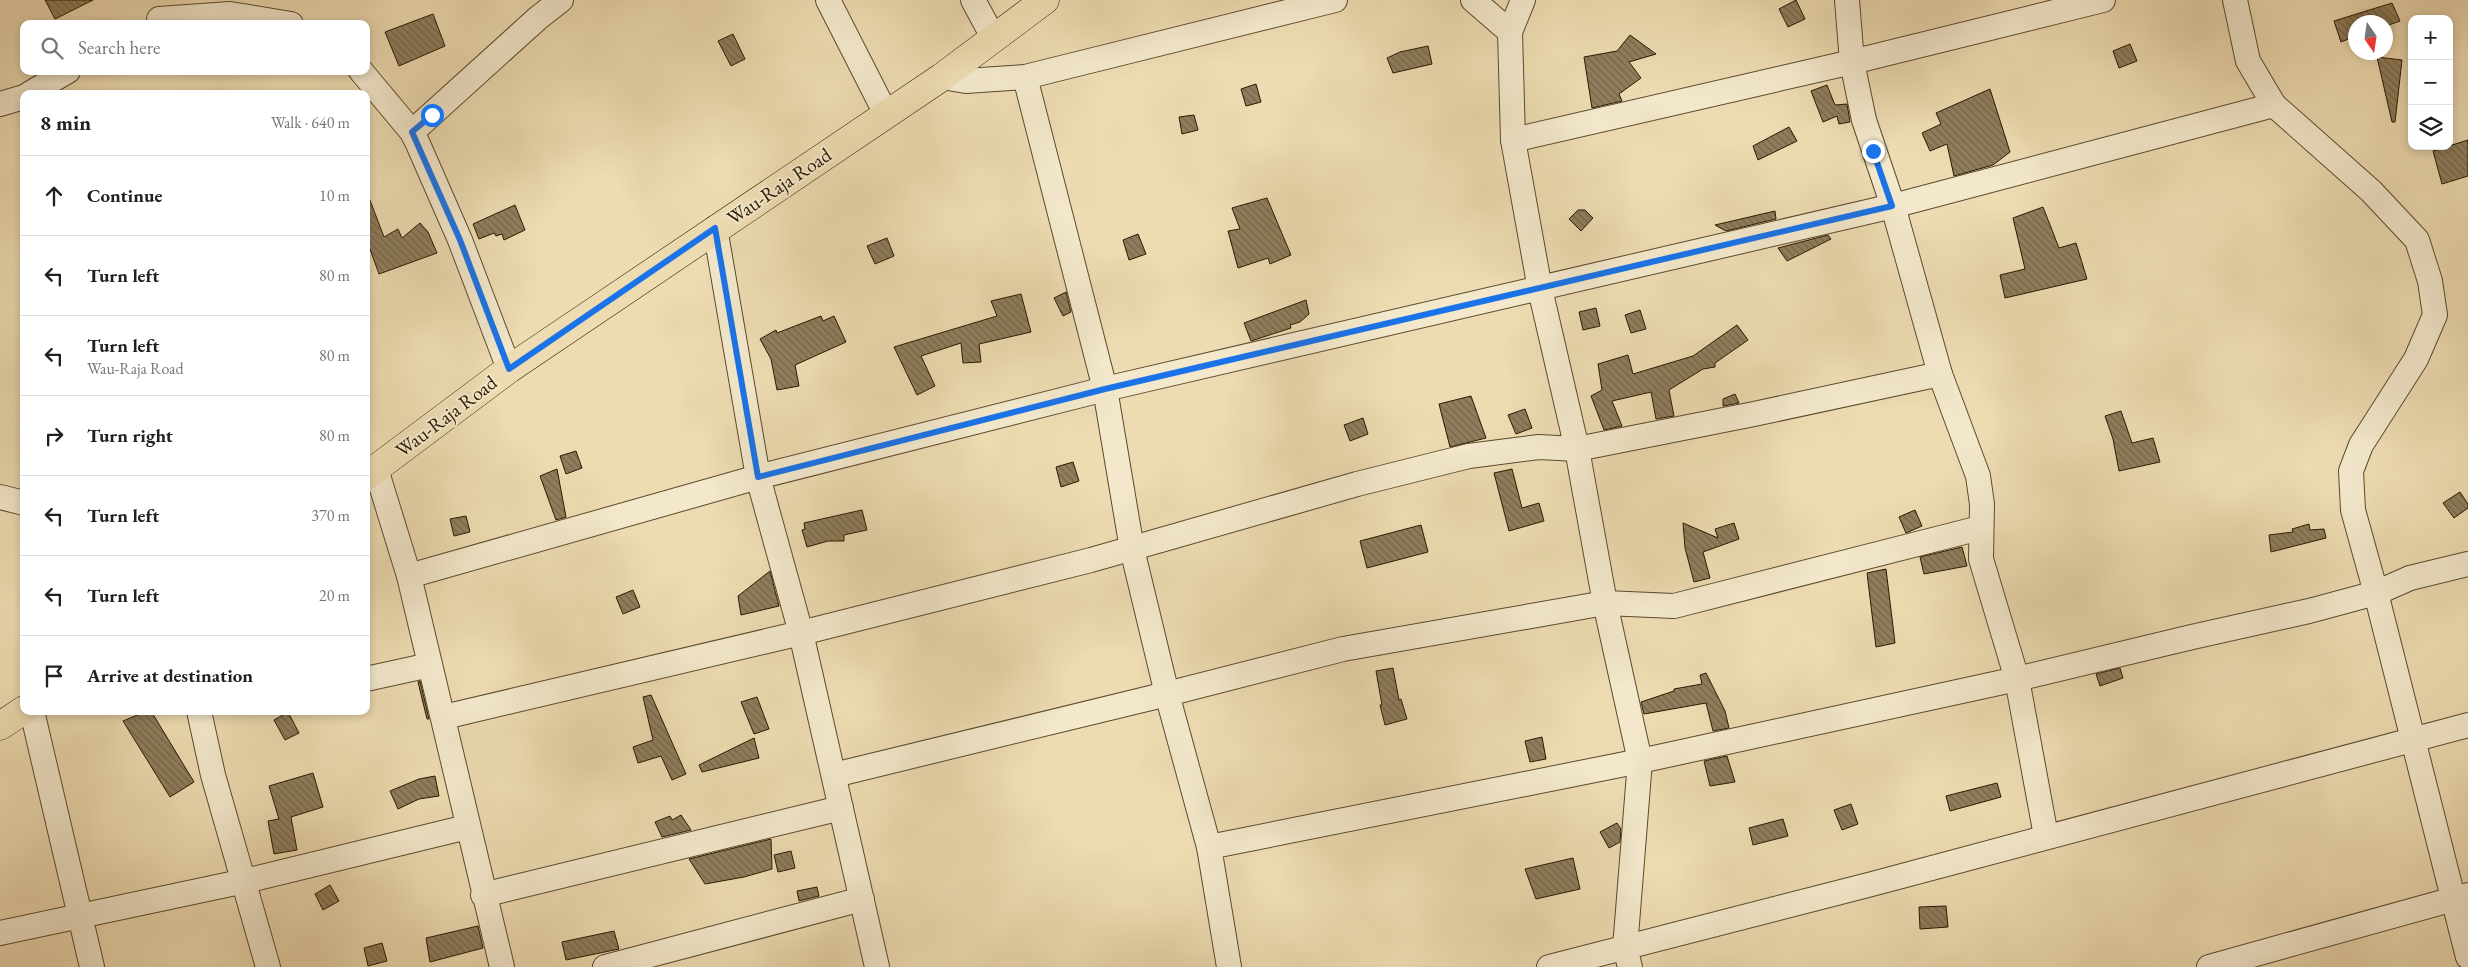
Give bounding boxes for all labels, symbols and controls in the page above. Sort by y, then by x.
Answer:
north arrow [2348,15,2393,60]
map controls [2408,15,2453,150]
button: + [2408,15,2453,60]
search box [20,20,370,75]
icon: search [38,34,66,62]
text: Search here [78,35,160,60]
button: − [2408,60,2453,105]
route start [421,104,444,127]
button: layers [2408,105,2453,150]
text: 8 min [40,109,91,136]
text: Walk · 640 m [271,112,350,133]
route end [1862,140,1885,163]
street label: Wau-Raja Road [722,141,837,231]
icon: ahead [40,182,68,210]
text: Continue [87,183,162,208]
text: 10 m [319,185,350,206]
icon: left [40,262,68,290]
text: Turn left [87,263,159,288]
text: 80 m [319,265,350,286]
text: Turn left [87,333,159,358]
icon: left [40,342,68,370]
text: 80 m [319,345,350,366]
text: Wau-Raja Road [87,358,184,379]
street label: Wau-Raja Road [390,369,503,463]
icon: right [40,422,68,450]
text: Turn right [87,423,173,448]
text: 80 m [319,425,350,446]
icon: left [40,502,68,530]
text: Turn left [87,503,159,528]
text: 370 m [311,505,350,526]
icon: left [40,582,68,610]
text: Turn left [87,583,159,608]
text: 20 m [319,585,350,606]
icon: arrive [40,662,68,690]
text: Arrive at destination [87,663,253,688]

